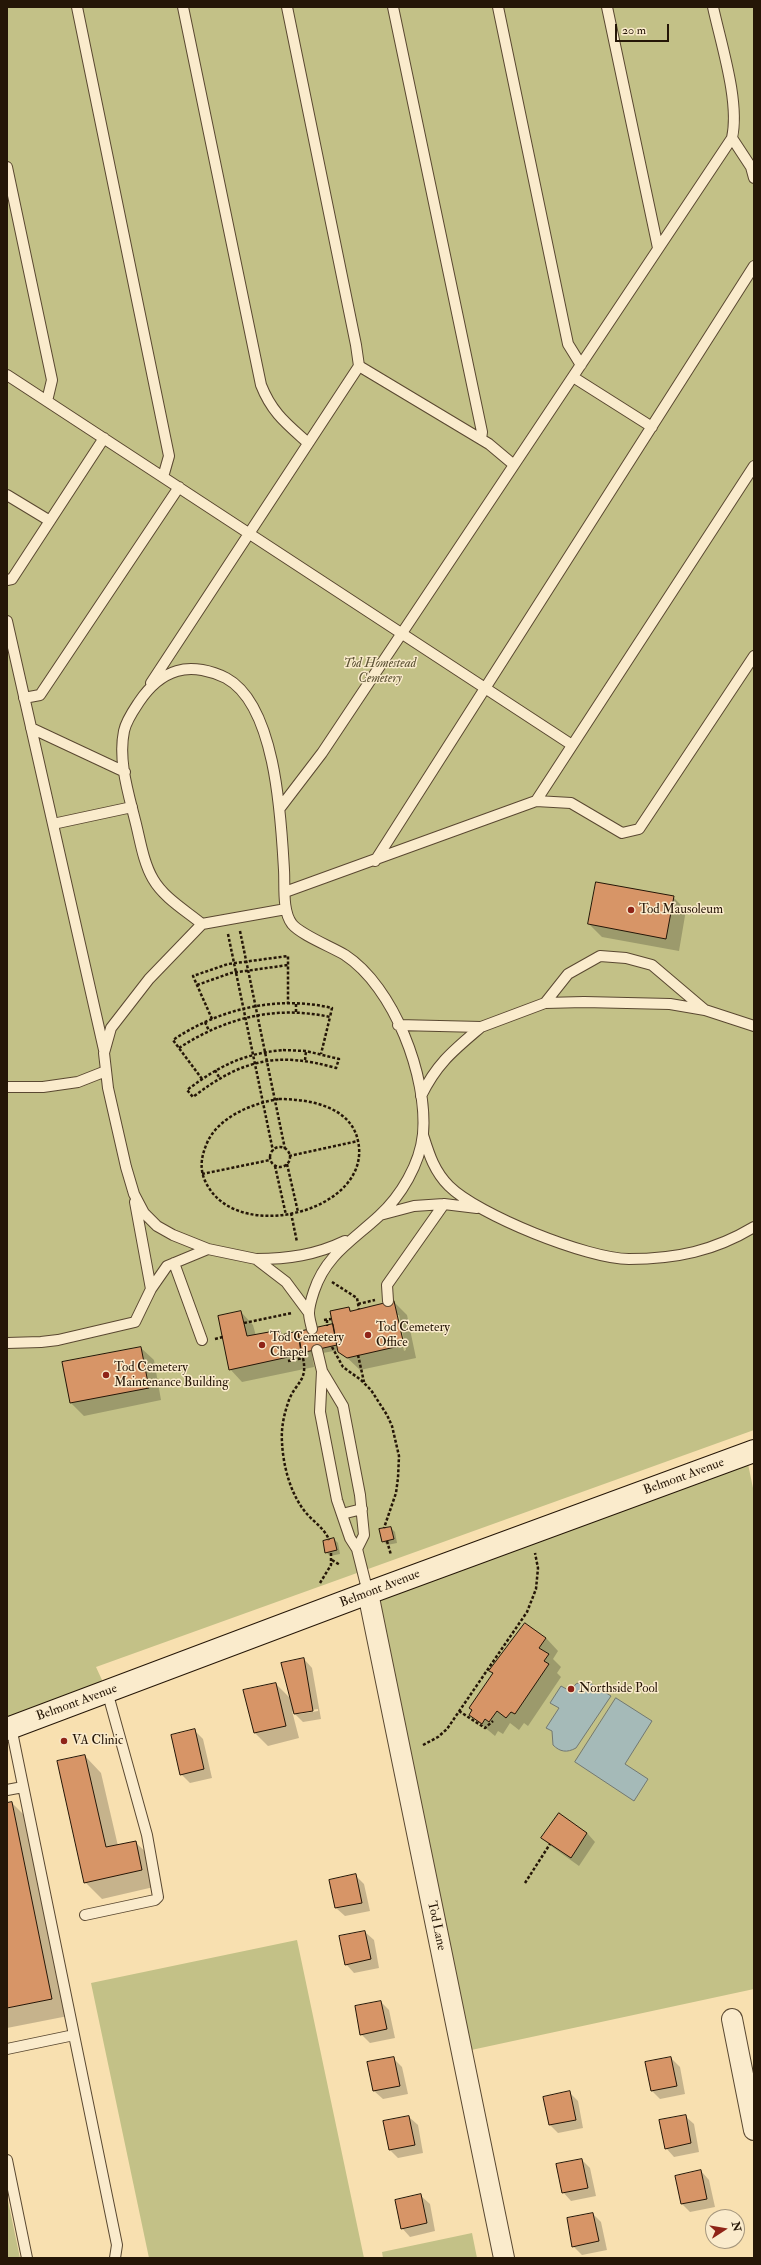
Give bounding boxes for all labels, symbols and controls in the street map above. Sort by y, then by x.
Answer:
scale bar [617,16,671,42]
text: 20 m [622,23,646,38]
park label: Tod Homestead Cemetery [344,656,416,687]
place label: Tod Mausoleum [639,902,723,918]
marker: Tod Mausoleum [626,905,636,915]
place label: Tod Cemetery Office [376,1320,450,1351]
place label: Tod Cemetery Chapel [270,1330,344,1361]
marker: Tod Cemetery Office [363,1330,373,1340]
marker: Tod Cemetery Chapel [257,1340,267,1350]
place label: Tod Cemetery Maintenance Building [114,1360,229,1391]
marker: Tod Cemetery Maintenance Building [101,1370,111,1380]
street label: Belmont Avenue [641,1455,727,1499]
street label: Belmont Avenue [338,1567,422,1611]
street label: Belmont Avenue [34,1681,120,1725]
place label: Northside Pool [579,1681,658,1697]
marker: Northside Pool [566,1684,576,1694]
place label: VA Clinic [72,1733,123,1749]
marker: VA Clinic [59,1736,69,1746]
street label: Tod Lane [423,1900,449,1952]
north arrow [705,2209,745,2249]
text: N [729,2220,744,2233]

